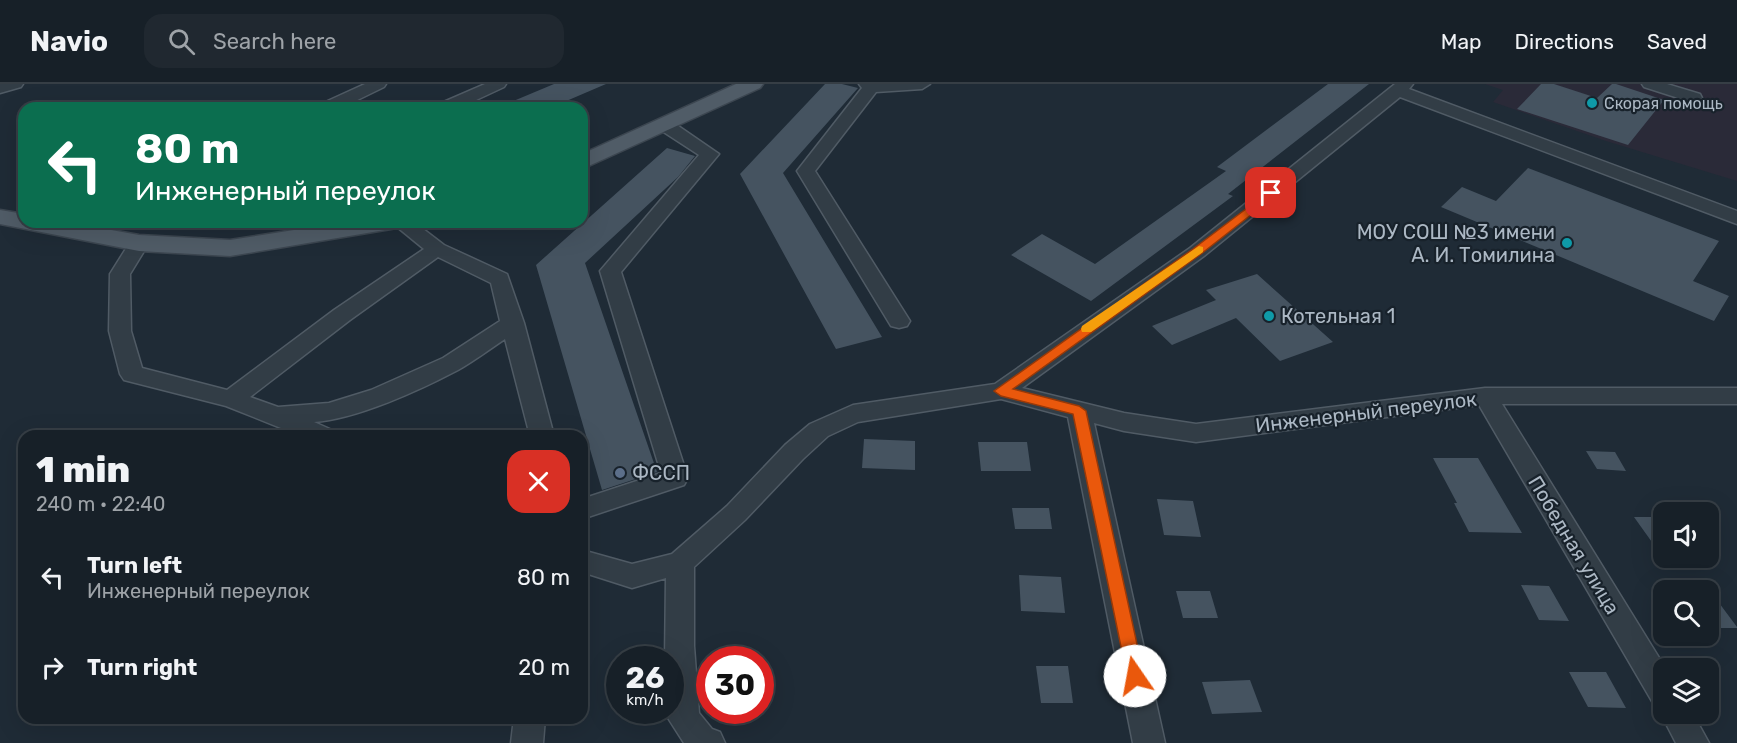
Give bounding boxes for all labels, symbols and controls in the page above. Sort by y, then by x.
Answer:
search box [144,14,564,68]
text: Navio [30,25,108,58]
icon: search [165,25,198,58]
text: Search here [213,28,336,55]
text: Map [1441,29,1482,54]
text: Directions [1515,29,1614,54]
text: Saved [1647,29,1707,54]
place label: Скорая помощь [1604,94,1723,113]
marker: Скорая помощь [1585,96,1599,110]
text: 80 m [135,124,239,174]
icon: left [36,126,114,204]
pin [1245,167,1296,218]
text: Инженерный переулок [135,175,436,207]
icon: arrive [1254,176,1287,209]
place label: МОУ СОШ №3 имени А. И. Томилина [1357,220,1555,267]
marker: МОУ СОШ №3 имени А. И. Томилина [1560,236,1574,250]
place label: Котельная 1 [1281,304,1395,328]
marker: Котельная 1 [1262,309,1276,323]
street label: Инженерный переулок [1254,386,1478,437]
text: 1 min [36,448,130,491]
button: close [507,450,570,513]
place label: ФССП [632,461,690,485]
marker: ФССП [613,466,627,480]
street label: Победная улица [1523,471,1625,619]
text: 240 m · 22:40 [36,492,165,516]
map controls [1653,502,1719,724]
button: sound [1653,502,1719,568]
text: Turn left [87,552,182,579]
icon: left [36,561,69,594]
text: 80 m [517,564,570,591]
text: Инженерный переулок [87,579,310,603]
button: search [1653,580,1719,646]
position arrow [1103,644,1167,708]
speed limit sign: 30 [696,646,774,724]
icon: right [36,651,69,684]
text: Turn right [87,654,197,681]
text: 20 m [518,654,570,681]
button: layers [1653,658,1719,724]
text: 26 [625,660,665,696]
text: km/h [626,691,664,709]

